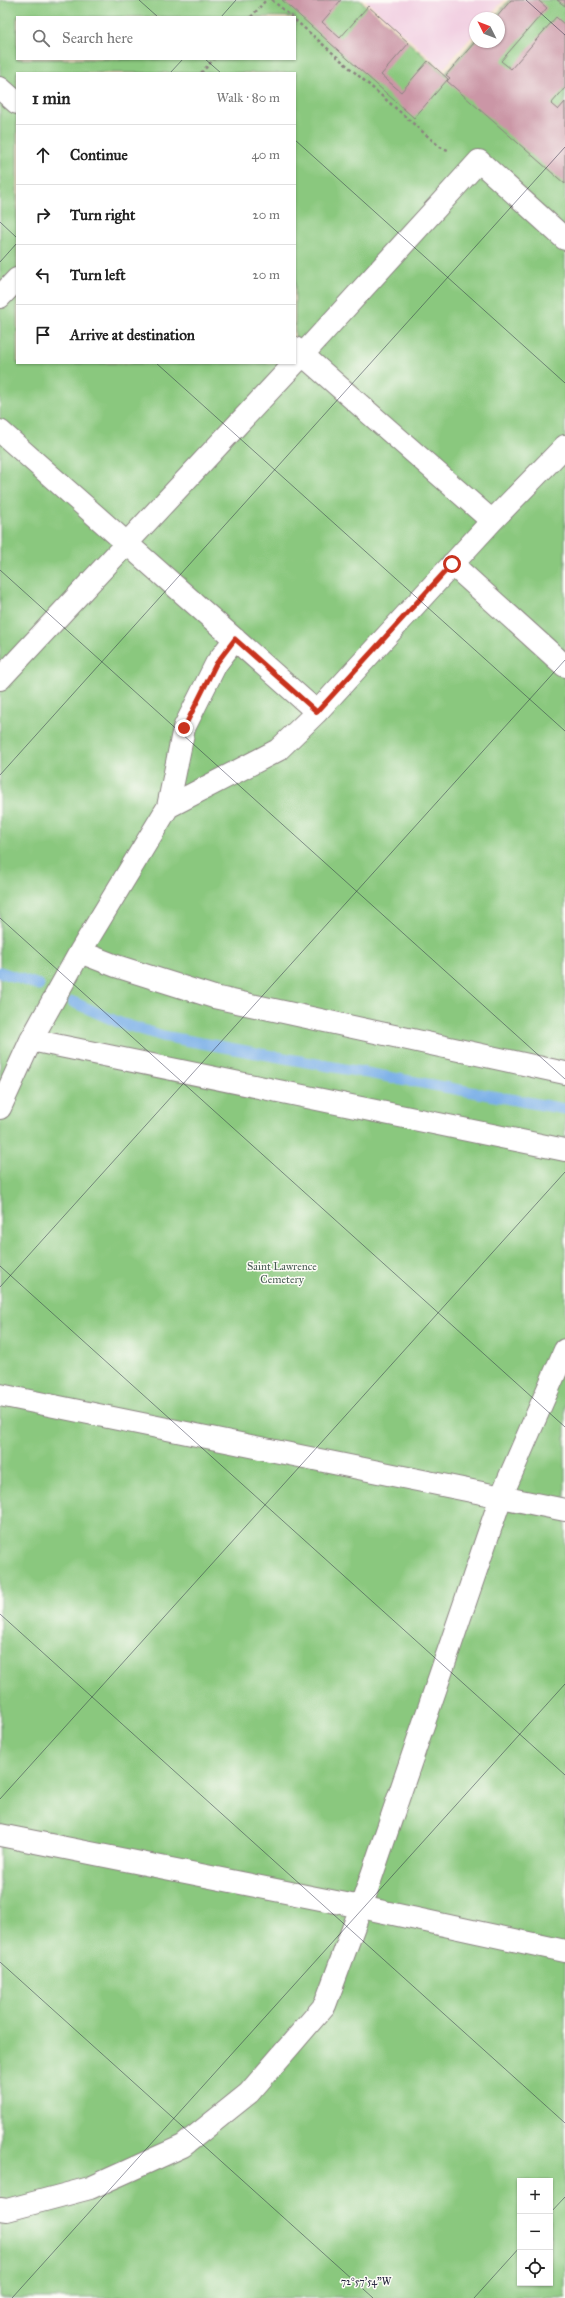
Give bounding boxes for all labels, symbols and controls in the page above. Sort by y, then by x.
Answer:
north arrow [469,12,505,48]
search box [16,16,296,60]
icon: search [30,27,52,49]
text: Search here [62,29,133,47]
text: 1 min [32,88,71,109]
text: Walk · 80 m [217,90,280,106]
icon: ahead [32,144,54,166]
text: Continue [70,146,128,164]
text: 40 m [251,147,280,163]
icon: right [32,204,54,226]
text: Turn right [70,206,135,224]
text: 20 m [252,207,280,223]
icon: left [32,264,54,286]
text: Turn left [70,266,126,284]
text: 20 m [252,267,280,283]
icon: arrive [32,324,54,346]
text: Arrive at destination [70,326,195,344]
route start [443,555,461,573]
route end [175,719,193,737]
park label: Saint Lawrence Cemetery [247,1260,317,1286]
map controls [517,2178,553,2286]
button: + [517,2178,553,2214]
button: − [517,2214,553,2250]
button: locate [517,2250,553,2286]
text: 72°57'54"W [341,2276,392,2288]

